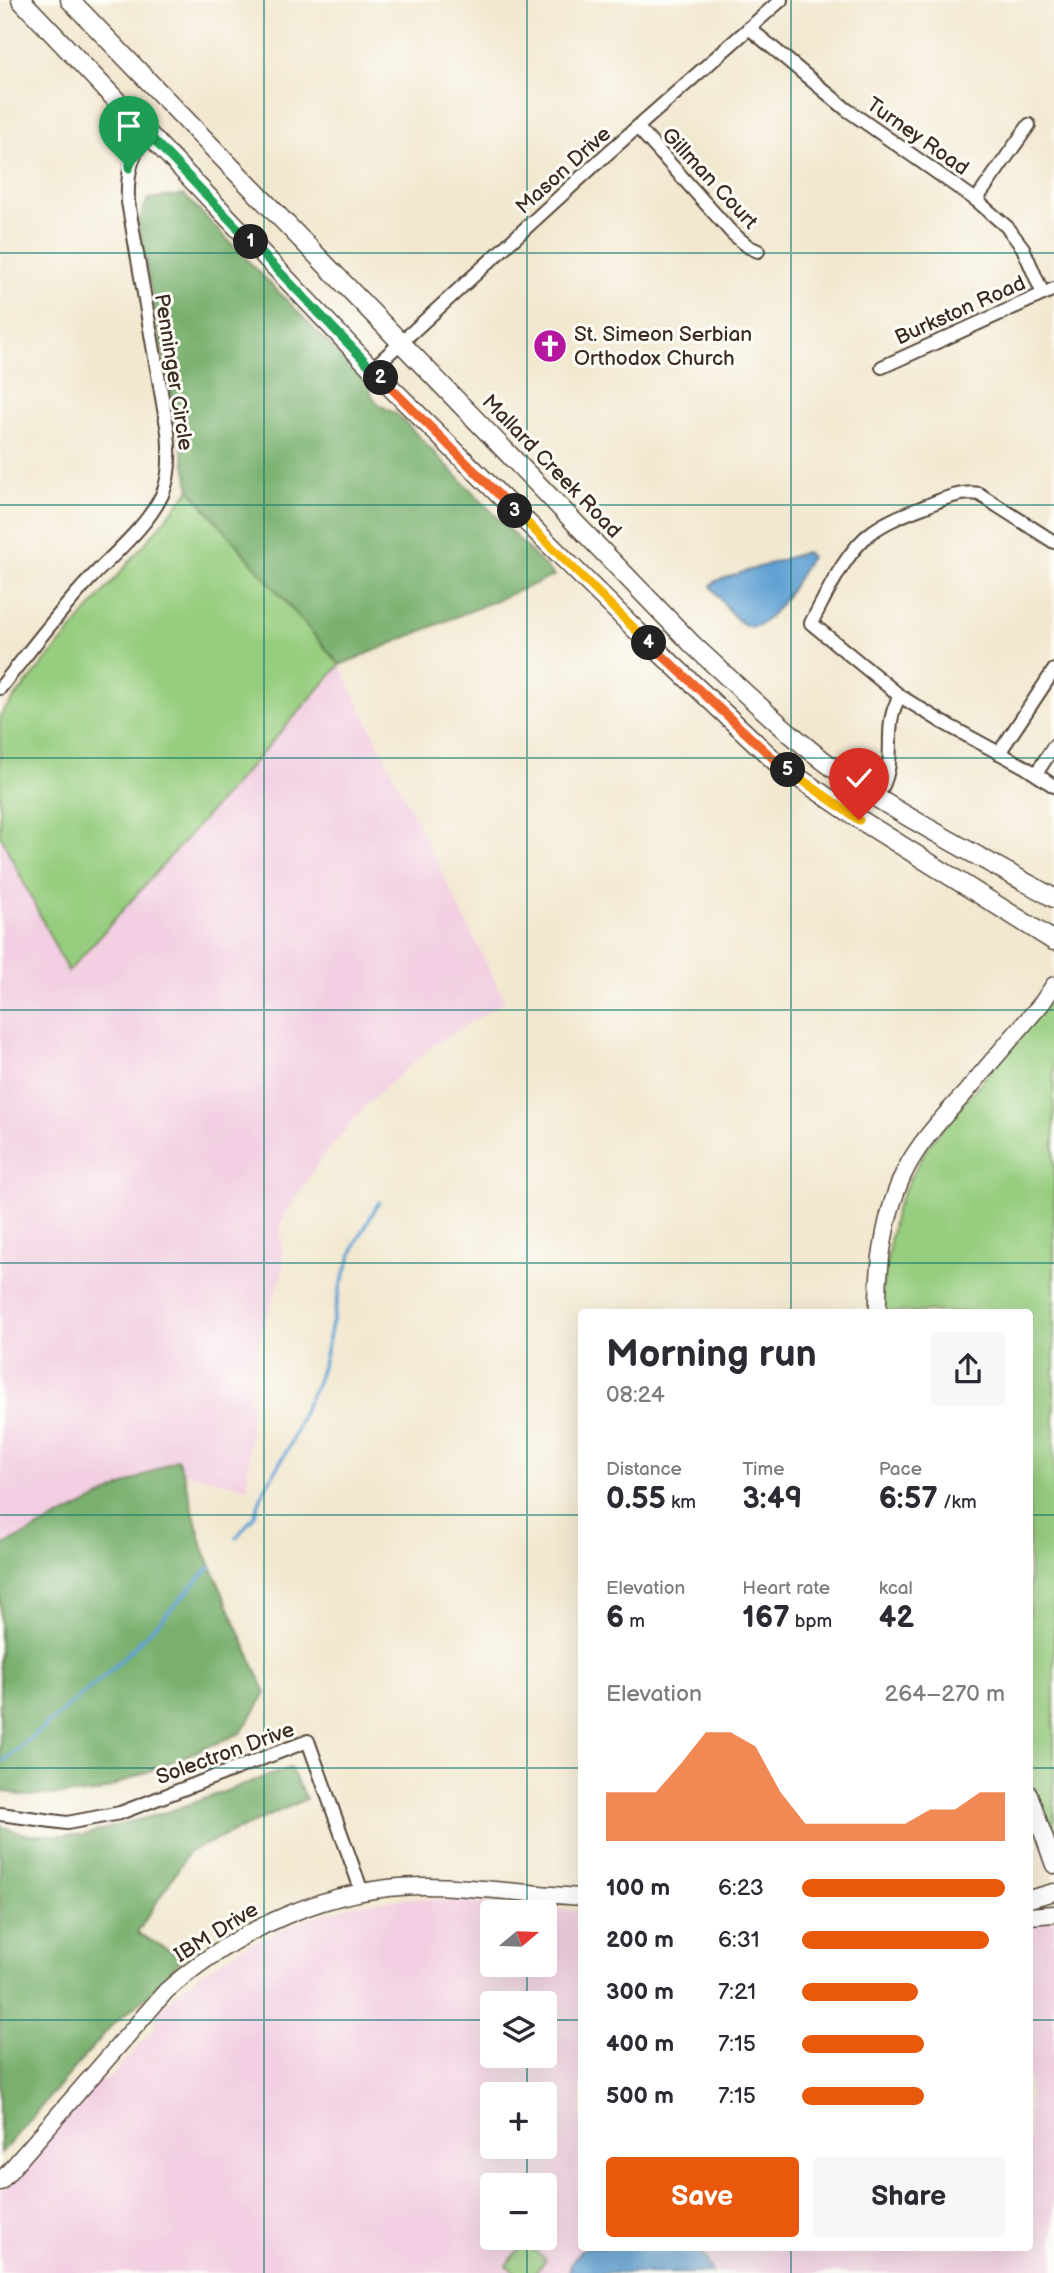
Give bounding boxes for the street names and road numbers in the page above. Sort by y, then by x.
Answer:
street label: Turney Road [862,92,974,181]
street label: Mason Drive [511,121,616,220]
street label: Gillman Court [656,122,763,235]
street label: Burkston Road [891,270,1029,350]
street label: Penninger Circle [149,292,198,452]
street label: Mallard Creek Road [477,389,627,543]
street label: Solectron Drive [153,1717,298,1790]
street label: IBM Drive [170,1897,263,1968]

